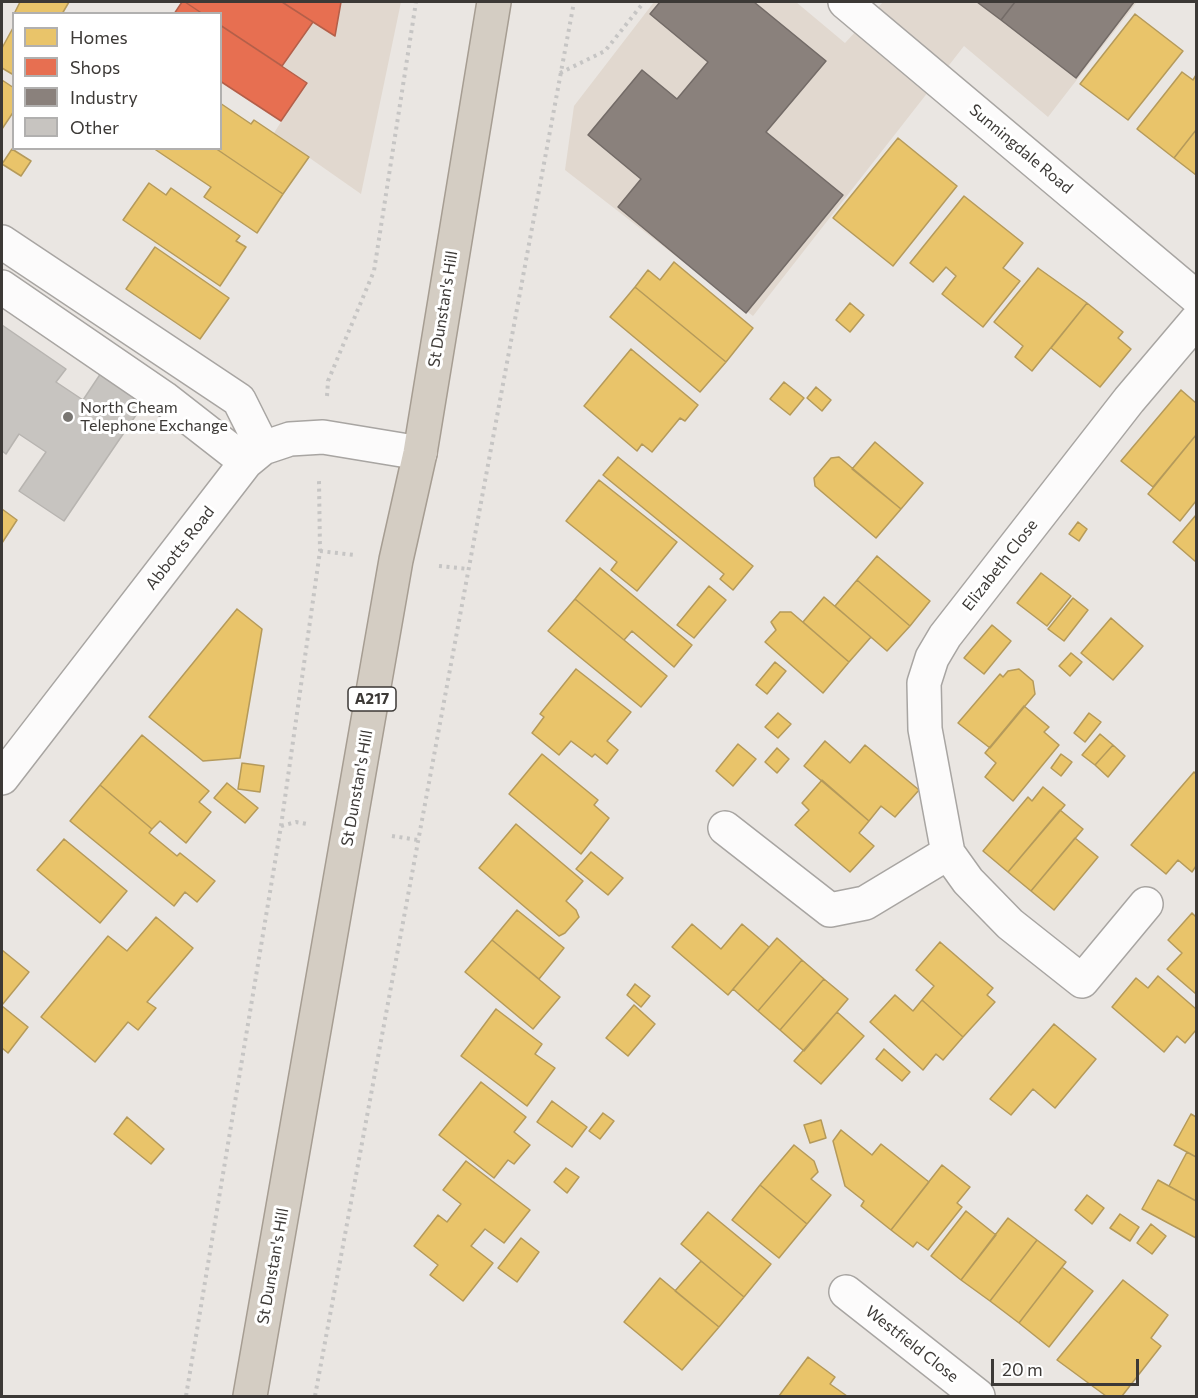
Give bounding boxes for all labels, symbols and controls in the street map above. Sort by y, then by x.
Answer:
legend [12,12,222,150]
text: Homes [70,26,128,48]
text: Shops [70,56,120,78]
text: Industry [70,86,138,108]
street label: Sunningdale Road [965,100,1077,198]
text: Other [70,116,119,138]
street label: St Dunstan's Hill [424,249,462,369]
place label: North Cheam Telephone Exchange [80,398,228,436]
marker: North Cheam Telephone Exchange [61,410,75,424]
street label: Abbotts Road [142,503,218,593]
street label: Elizabeth Close [958,515,1042,615]
road number: A217 [348,687,396,711]
street label: St Dunstan's Hill [337,728,377,848]
street label: St Dunstan's Hill [253,1206,293,1326]
street label: Westfield Close [862,1302,962,1386]
scale bar [994,1347,1142,1385]
text: 20 m [1002,1358,1043,1380]

